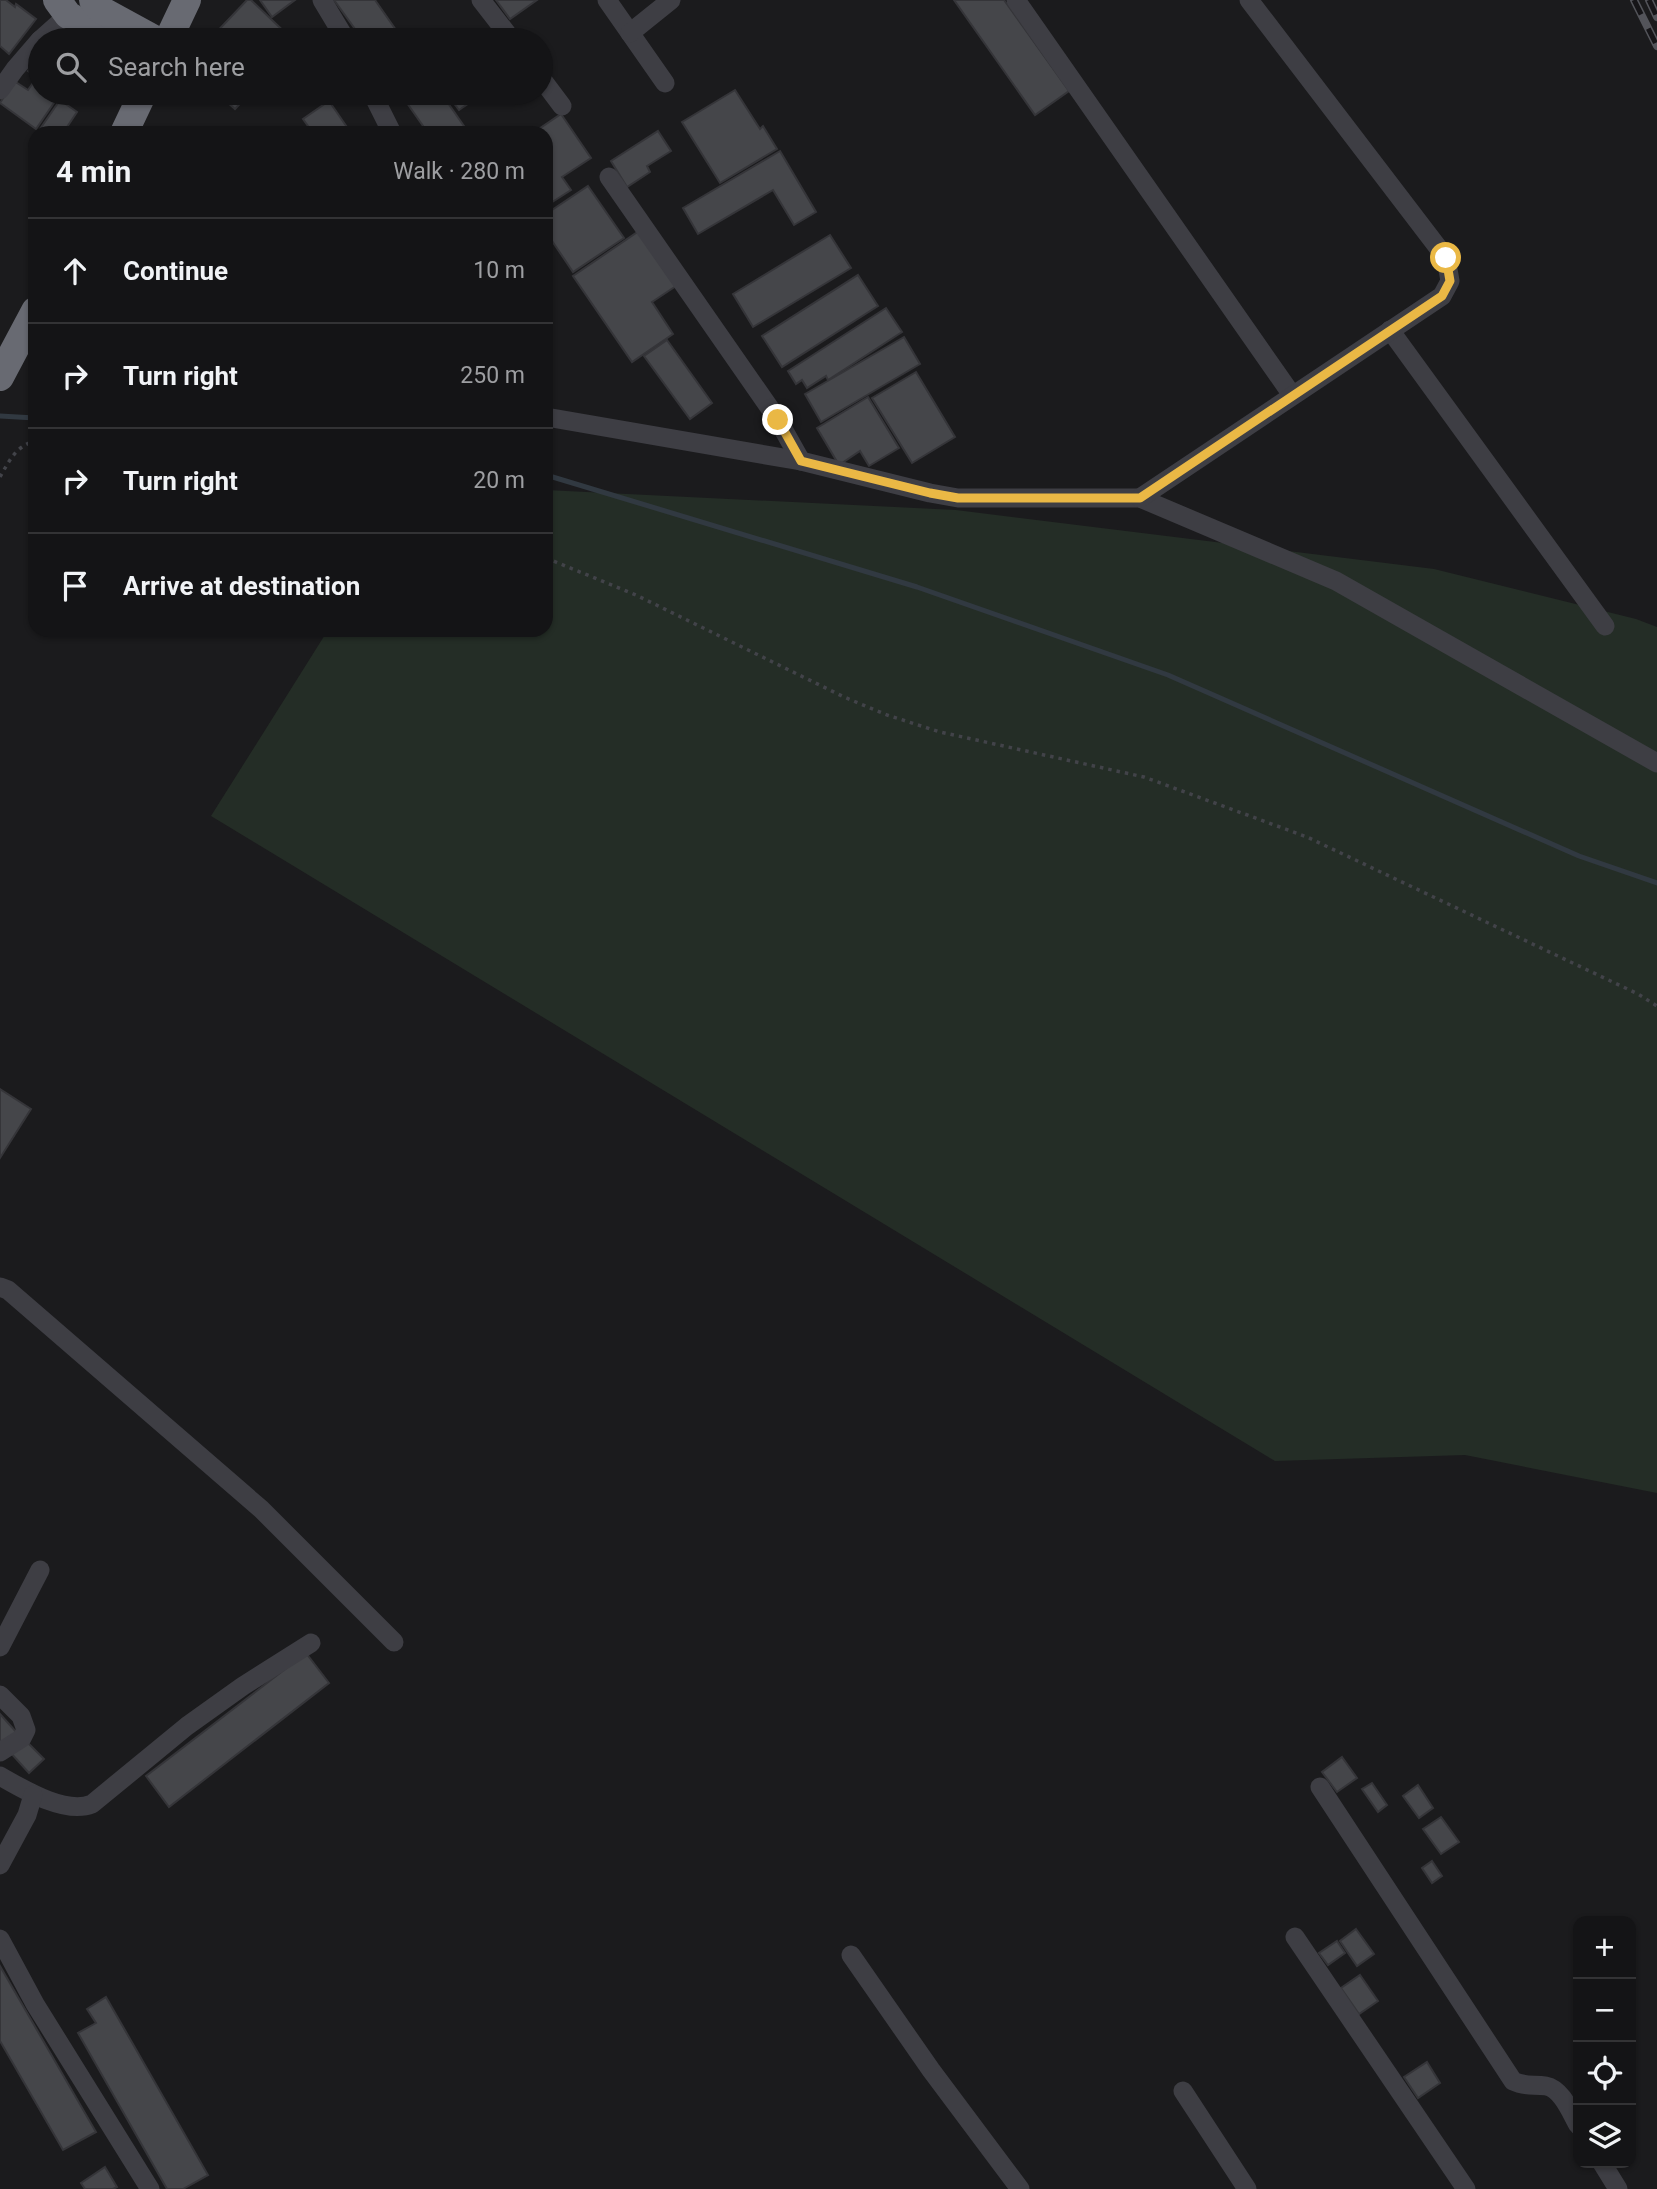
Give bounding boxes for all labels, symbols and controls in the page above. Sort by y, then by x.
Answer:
search box [28,28,553,105]
icon: search [52,48,90,86]
text: Search here [108,52,245,82]
text: 4 min [56,154,131,189]
text: Walk · 280 m [393,158,525,185]
route start [1430,242,1461,273]
icon: ahead [56,252,94,290]
text: Continue [123,256,228,286]
text: 10 m [473,257,525,284]
icon: right [56,357,94,395]
text: Turn right [123,361,238,391]
text: 250 m [460,362,525,389]
route end [762,404,793,435]
icon: right [56,462,94,500]
text: Turn right [123,466,238,496]
text: 20 m [473,467,525,494]
icon: arrive [56,567,94,605]
text: Arrive at destination [123,571,360,601]
map controls [1573,1916,1636,2168]
button: + [1573,1916,1636,1979]
button: − [1573,1979,1636,2042]
button: locate [1573,2042,1636,2105]
button: layers [1573,2105,1636,2168]

